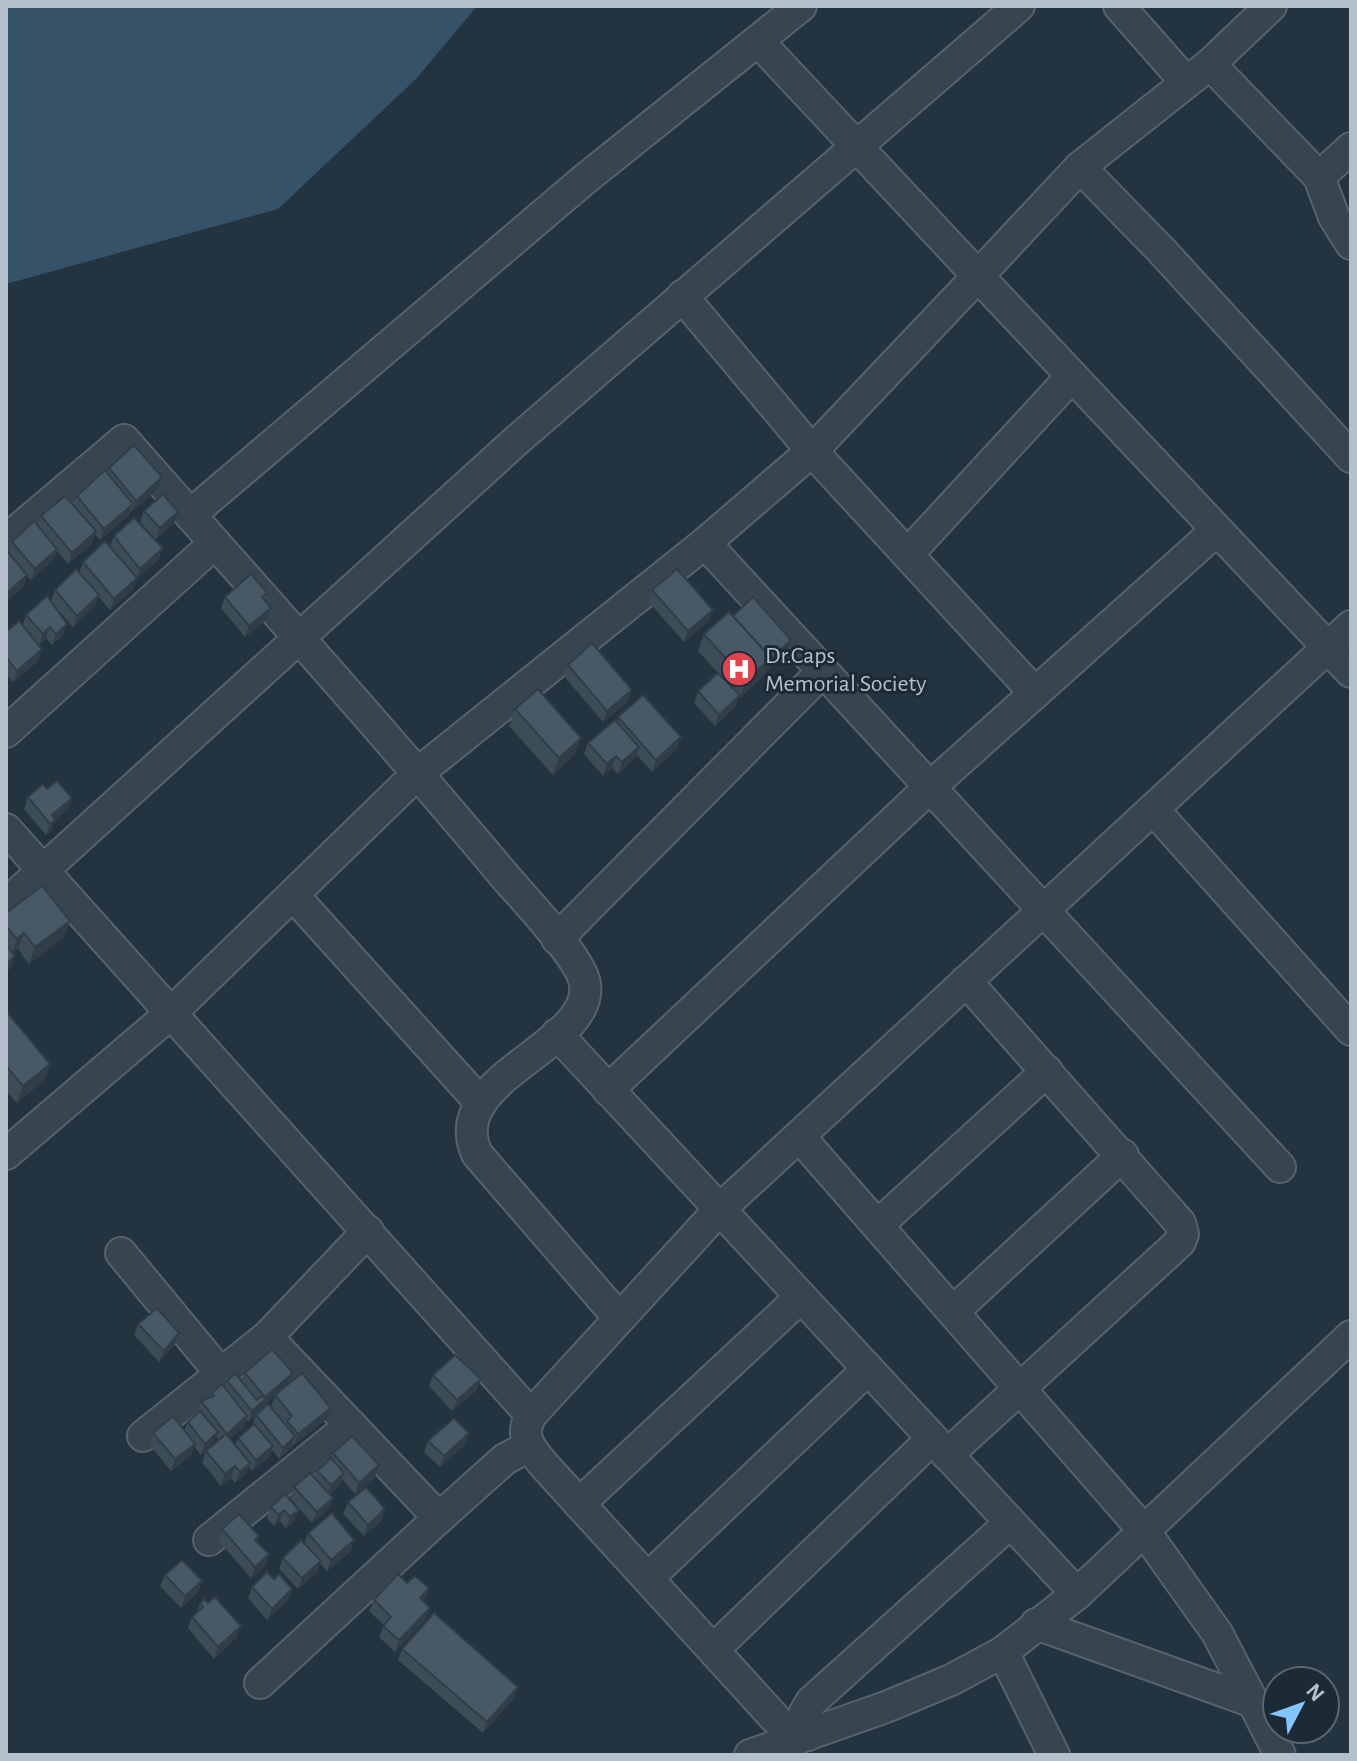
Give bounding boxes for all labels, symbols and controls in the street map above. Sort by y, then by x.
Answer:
place label: Dr.Caps Memorial Society [765,644,926,696]
hospital icon: Dr.Caps Memorial Society [720,650,758,688]
north arrow [1261,1665,1341,1745]
text: N [1302,1680,1329,1706]

